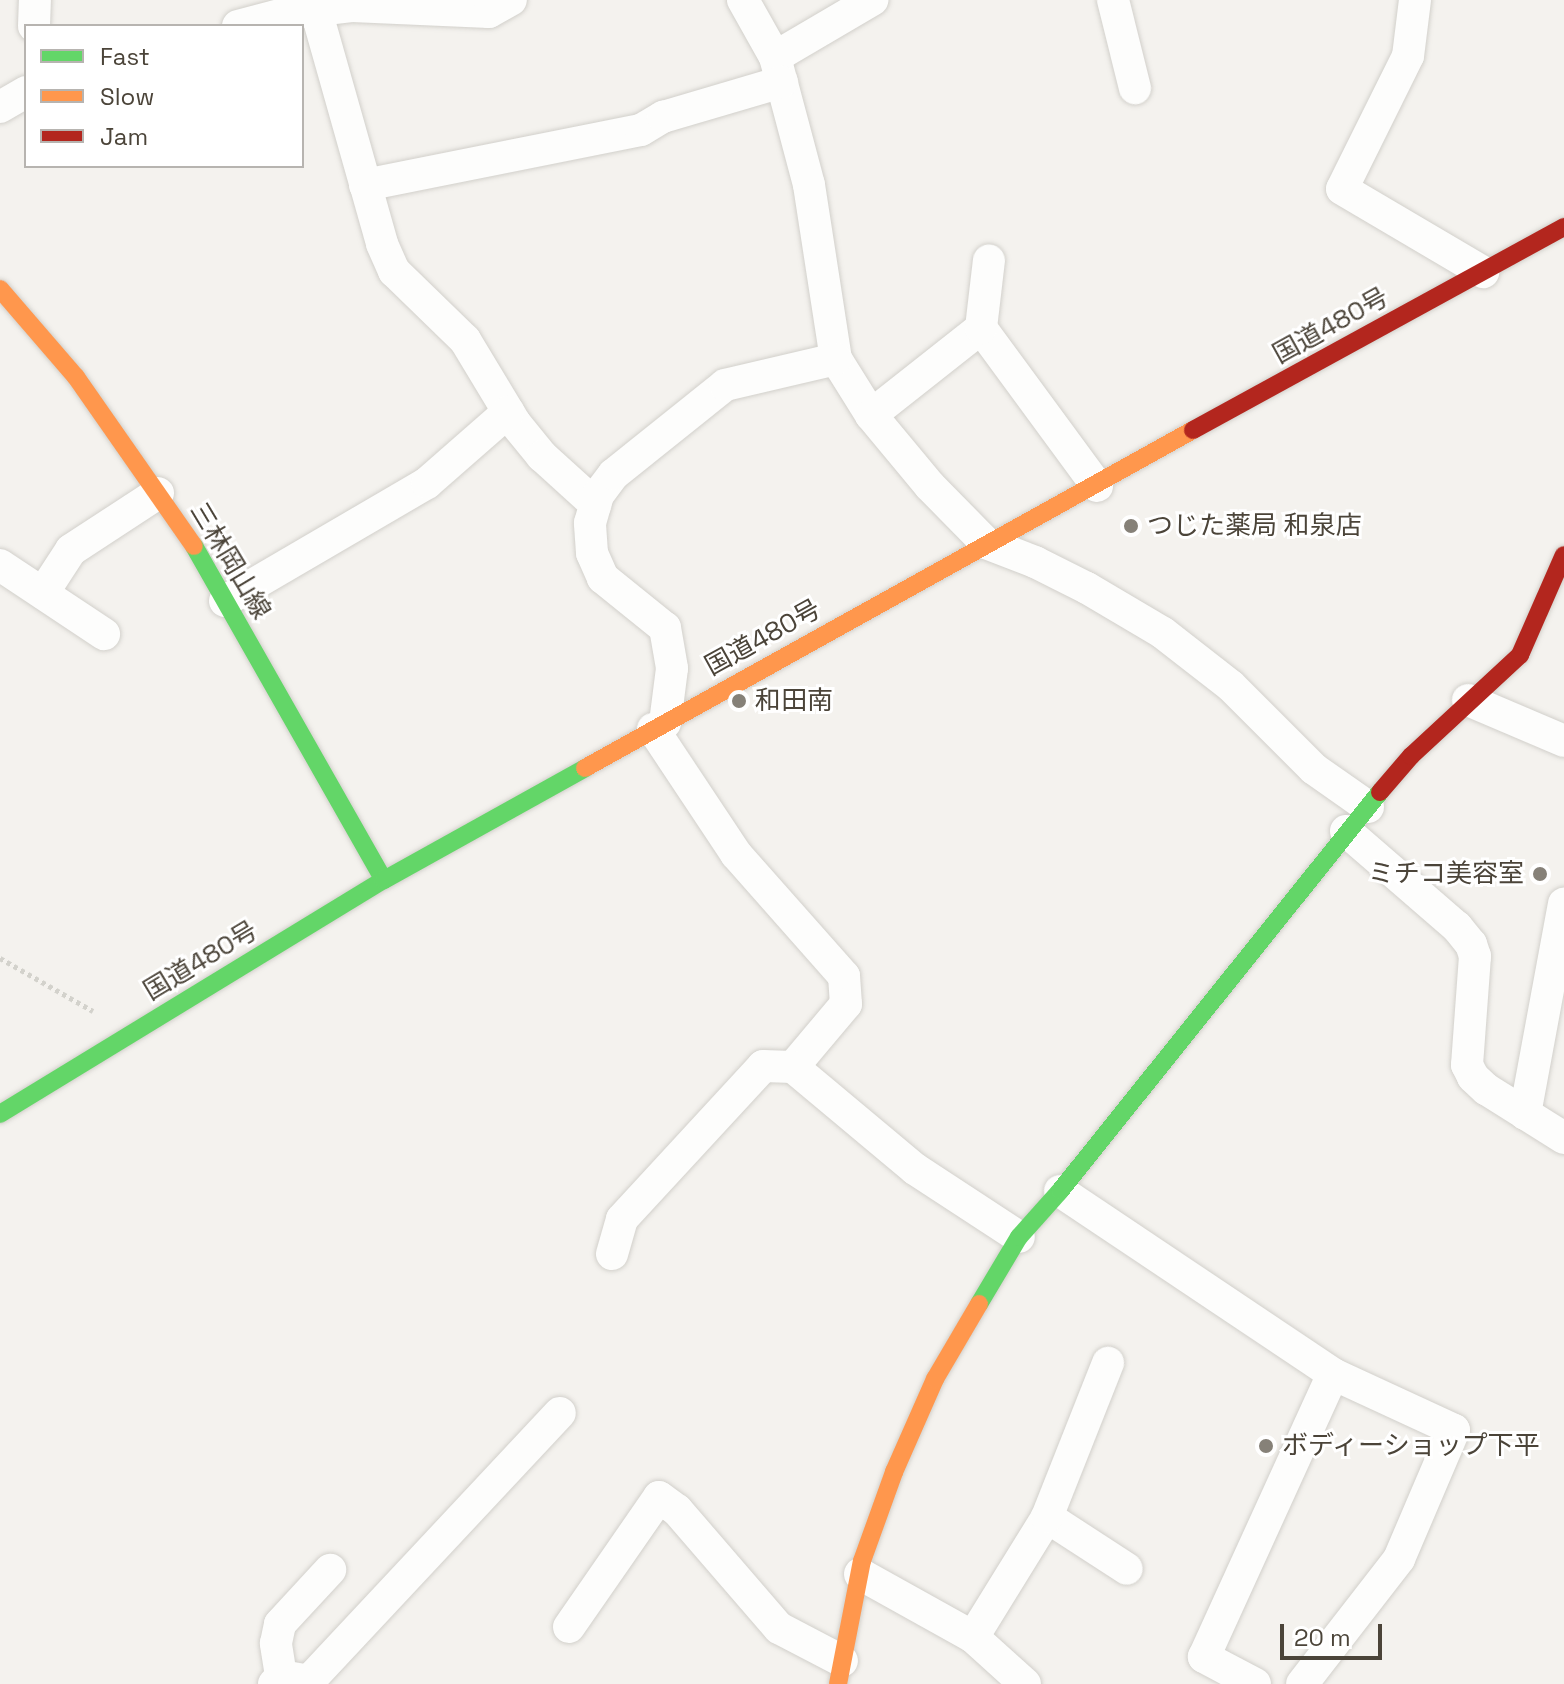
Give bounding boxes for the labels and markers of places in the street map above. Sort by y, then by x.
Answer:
place label: つじた薬局 和泉店 [1147,510,1362,542]
marker: つじた薬局 和泉店 [1122,517,1140,535]
place label: 和田南 [755,685,833,717]
marker: 和田南 [730,692,748,710]
place label: ミチコ美容室 [1368,858,1524,890]
marker: ミチコ美容室 [1531,865,1549,883]
place label: ボディーショップ下平 [1282,1430,1542,1462]
marker: ボディーショップ下平 [1257,1437,1275,1455]

